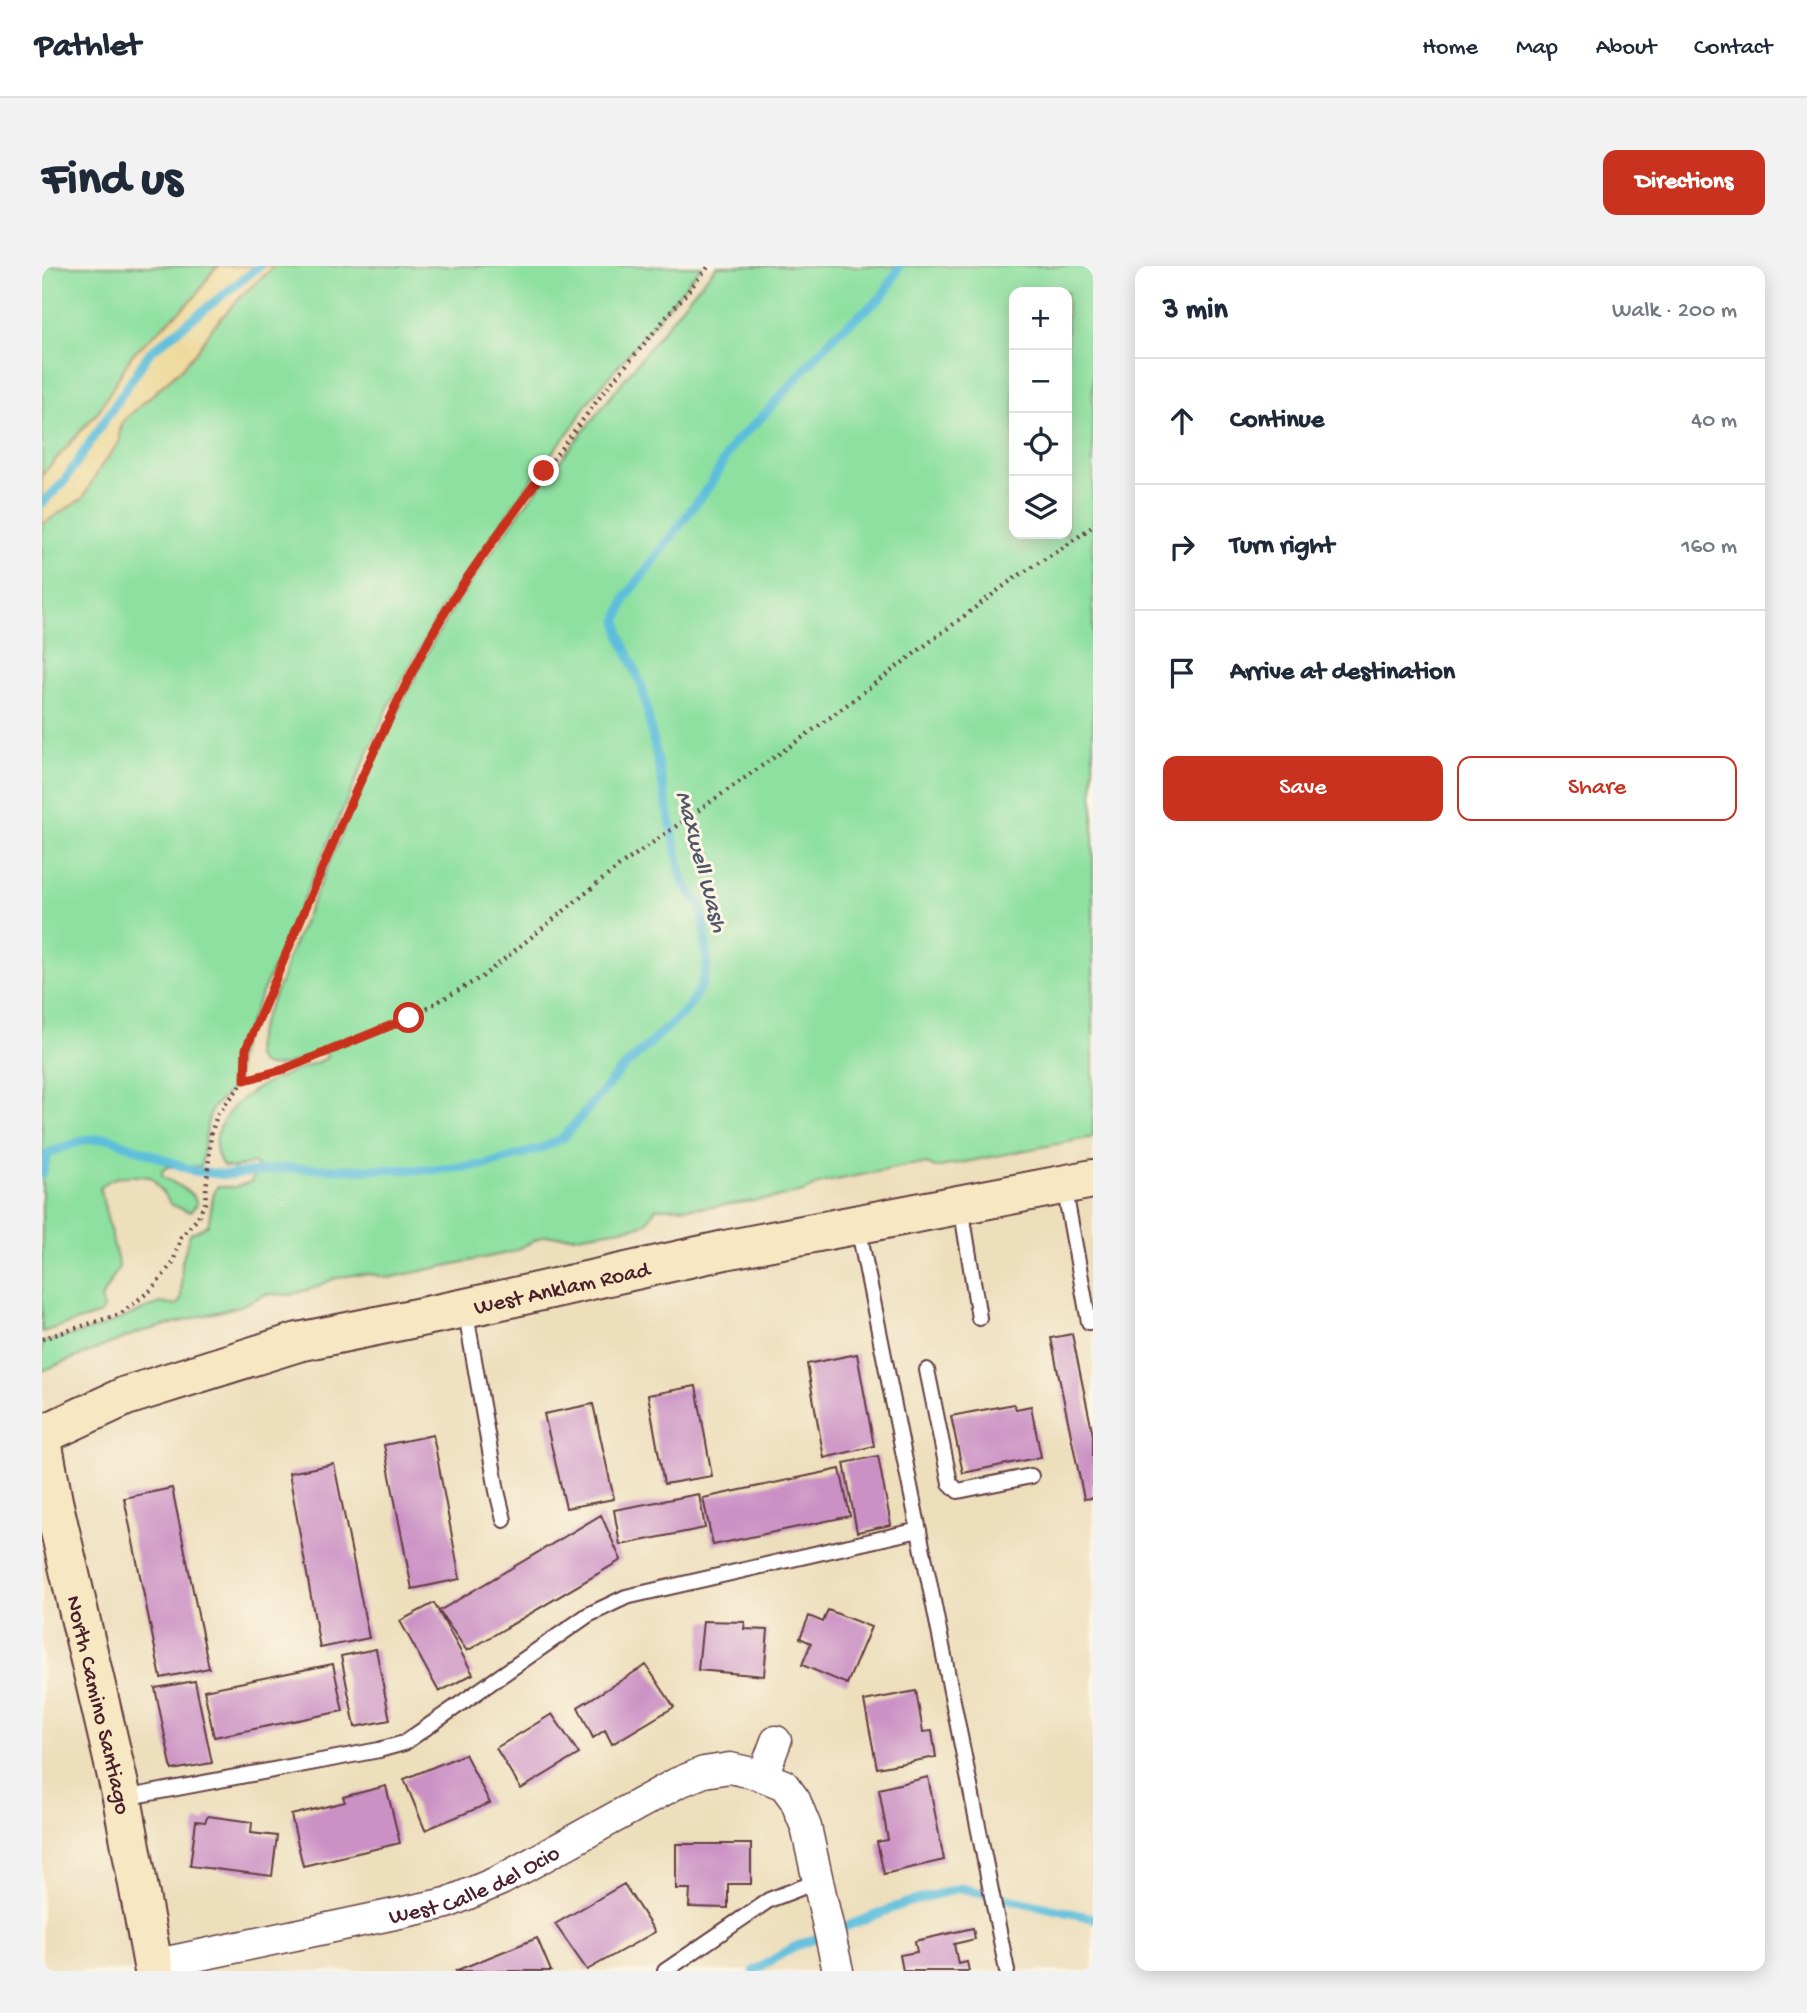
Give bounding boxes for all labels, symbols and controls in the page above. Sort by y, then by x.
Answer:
text: Pathlet [35,29,141,67]
text: Home [1422,34,1478,63]
text: Map [1516,34,1558,63]
text: About [1596,34,1656,63]
text: Contact [1694,34,1772,63]
button: Directions [1603,150,1765,215]
text: Find us [42,153,182,211]
map controls [1009,287,1072,539]
button: + [1009,287,1072,350]
text: 3 min [1163,294,1228,329]
text: Walk · 200 m [1612,298,1737,325]
button: − [1009,350,1072,413]
icon: ahead [1163,402,1201,440]
text: Continue [1230,406,1324,437]
text: 40 m [1691,408,1737,435]
button: locate [1009,413,1072,476]
route end [528,455,559,486]
button: layers [1009,476,1072,539]
icon: right [1163,528,1201,566]
text: Turn right [1230,532,1334,563]
text: 160 m [1681,534,1737,561]
icon: arrive [1163,654,1201,692]
text: Arrive at destination [1230,658,1455,689]
button: Save [1163,756,1443,821]
button: Share [1457,756,1737,821]
water label: Maxwell Wash [667,788,733,937]
route start [393,1002,424,1033]
street label: West Anklam Road [472,1257,654,1323]
street label: North Camino Santiago [58,1593,135,1817]
street label: West Calle del Ocio [387,1840,565,1932]

